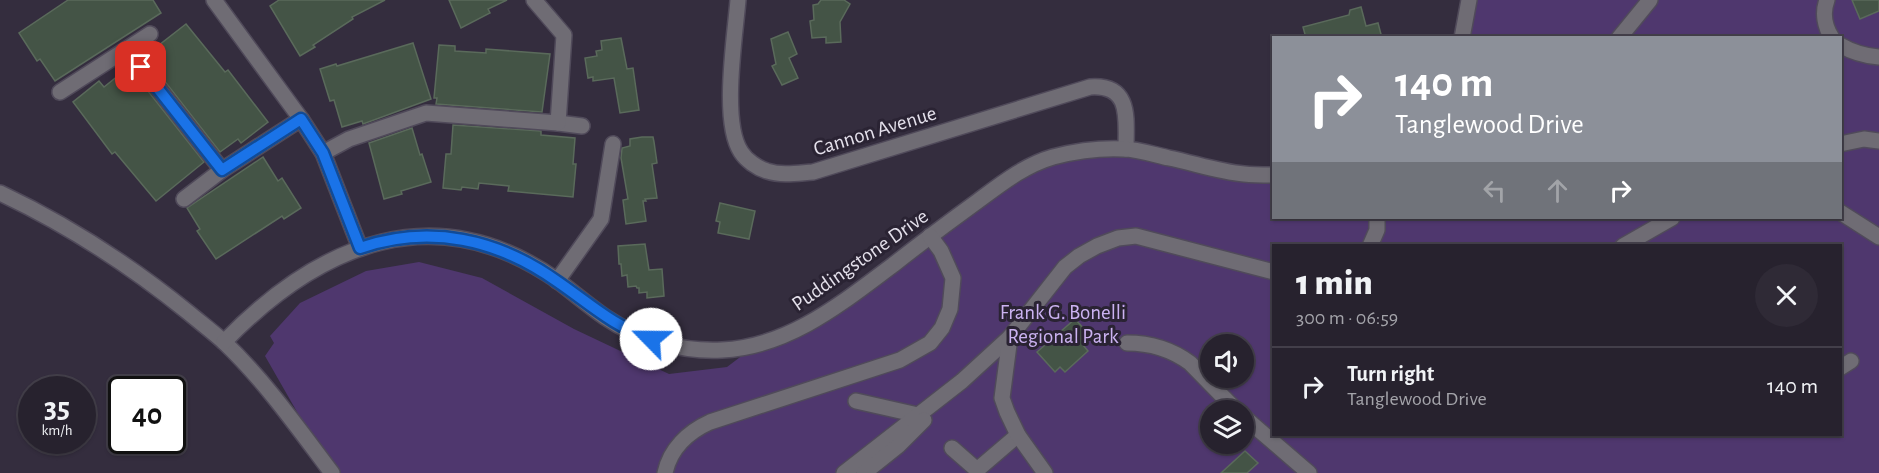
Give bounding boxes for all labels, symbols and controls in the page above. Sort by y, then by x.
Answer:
pin [115,41,166,92]
icon: arrive [124,50,157,83]
icon: right [1296,60,1374,138]
text: 140 m [1395,62,1493,104]
street label: Cannon Avenue [811,102,939,160]
text: Tanglewood Drive [1395,111,1584,138]
icon: left [1478,174,1511,207]
icon: ahead [1541,174,1574,207]
icon: right [1604,174,1637,207]
street label: Puddingstone Drive [788,205,932,315]
button: close [1755,264,1818,327]
text: 1 min [1296,265,1373,301]
park label: Frank G. Bonelli Regional Park [1000,302,1126,347]
position arrow [619,307,683,371]
text: 300 m · 06:59 [1296,308,1398,328]
map controls [1200,334,1254,454]
button: sound [1200,334,1254,388]
text: Turn right [1347,363,1434,385]
icon: right [1296,370,1329,403]
text: 140 m [1767,375,1818,397]
speed limit sign: 40 [108,376,186,454]
text: Tanglewood Drive [1347,389,1487,409]
text: 35 [44,393,70,423]
button: layers [1200,400,1254,454]
text: km/h [42,423,72,438]

